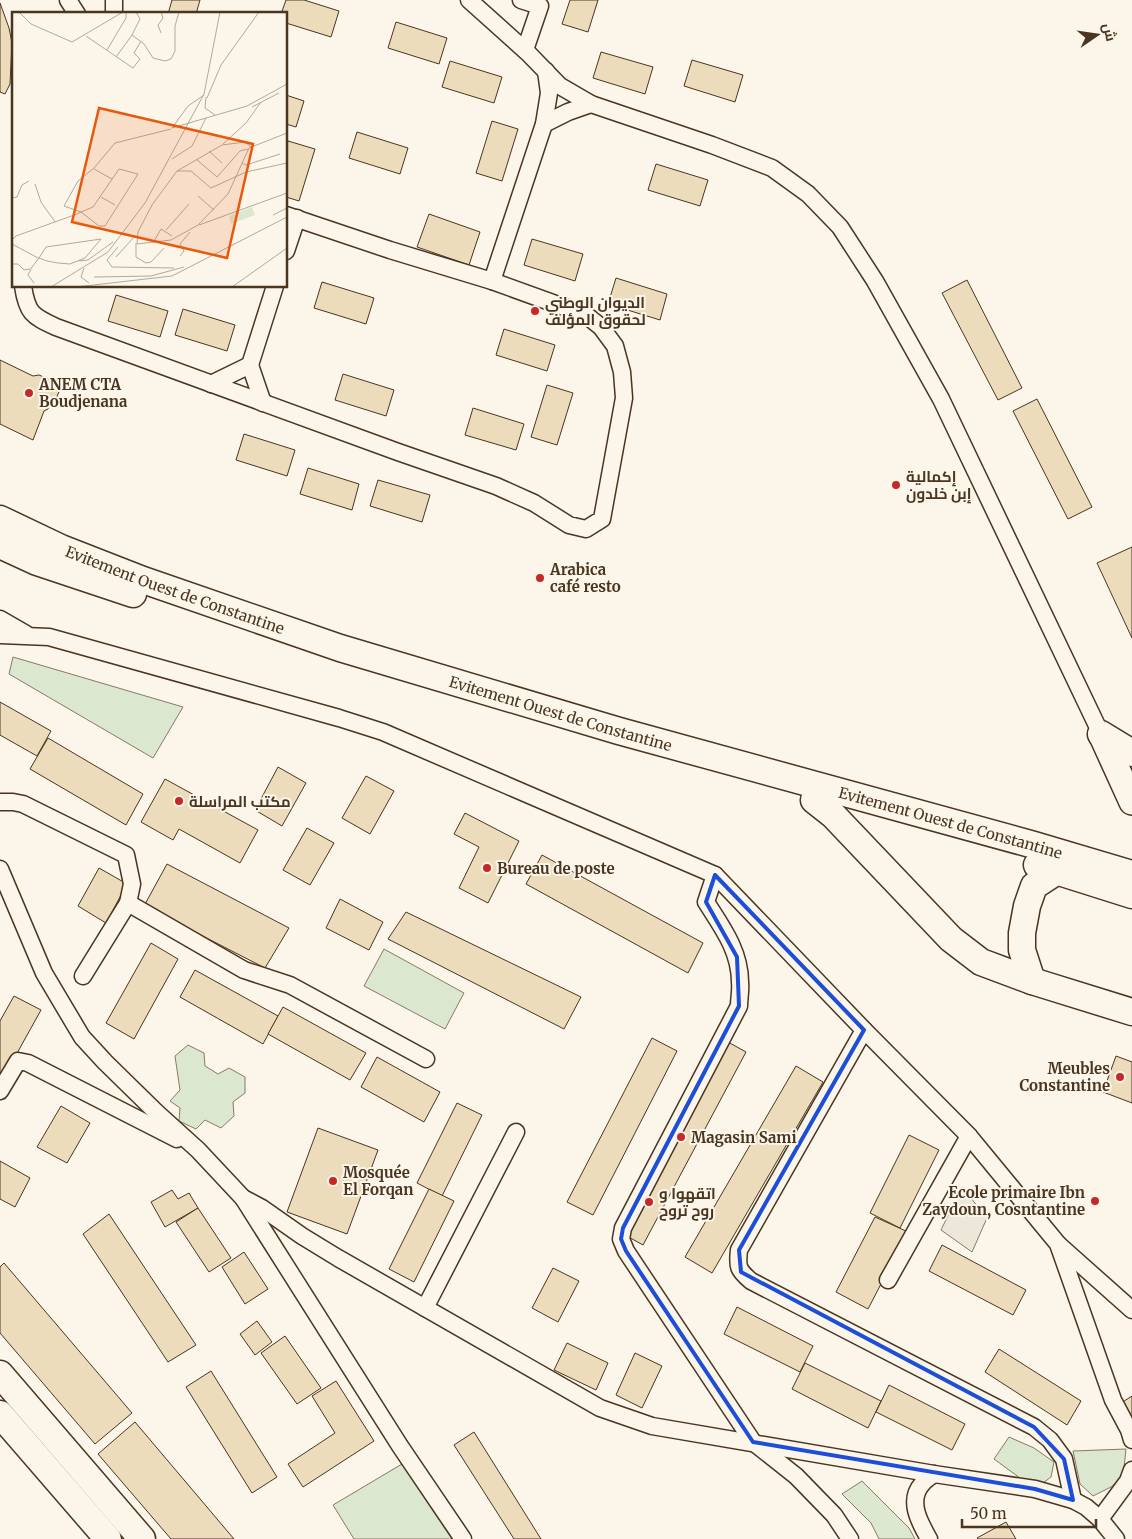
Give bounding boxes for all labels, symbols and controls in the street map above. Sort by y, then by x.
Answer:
north arrow [1072,10,1122,60]
inset map [12,12,288,288]
text: ش [1099,21,1120,43]
place label: الديوان الوطني لحقوق المؤلف [545,293,646,329]
marker: الديوان الوطني لحقوق المؤلف [529,305,541,317]
place label: ANEM CTA Boudjenana [38,375,128,411]
marker: ANEM CTA Boudjenana [23,387,35,399]
place label: إكمالية إبن خلدون [906,467,972,504]
marker: إكمالية إبن خلدون [890,479,902,491]
street label: Evitement Ouest de Constantine [63,541,287,638]
place label: Arabica café resto [549,560,621,596]
marker: Arabica café resto [534,572,546,584]
street label: Evitement Ouest de Constantine [447,672,674,755]
street label: Evitement Ouest de Constantine [837,782,1065,862]
place label: مكتب المراسلة [189,792,291,811]
marker: مكتب المراسلة [173,795,185,807]
place label: Bureau de poste [497,859,615,878]
marker: Bureau de poste [481,862,493,874]
place label: Meubles Constantine [1019,1059,1110,1095]
marker: Meubles Constantine [1114,1071,1126,1083]
place label: Magasin Sami [691,1128,797,1147]
marker: Magasin Sami [675,1131,687,1143]
place label: Mosquée El Forqan [343,1163,413,1199]
marker: Mosquée El Forqan [327,1175,339,1187]
place label: Ecole primaire Ibn Zaydoun, Cosntantine [922,1183,1085,1220]
place label: اتقهوا و روح تروح [659,1184,716,1221]
marker: Ecole primaire Ibn Zaydoun, Cosntantine [1089,1195,1101,1207]
marker: اتقهوا و روح تروح [643,1196,655,1208]
scale bar [962,1496,1096,1528]
text: 50 m [970,1504,1007,1523]

